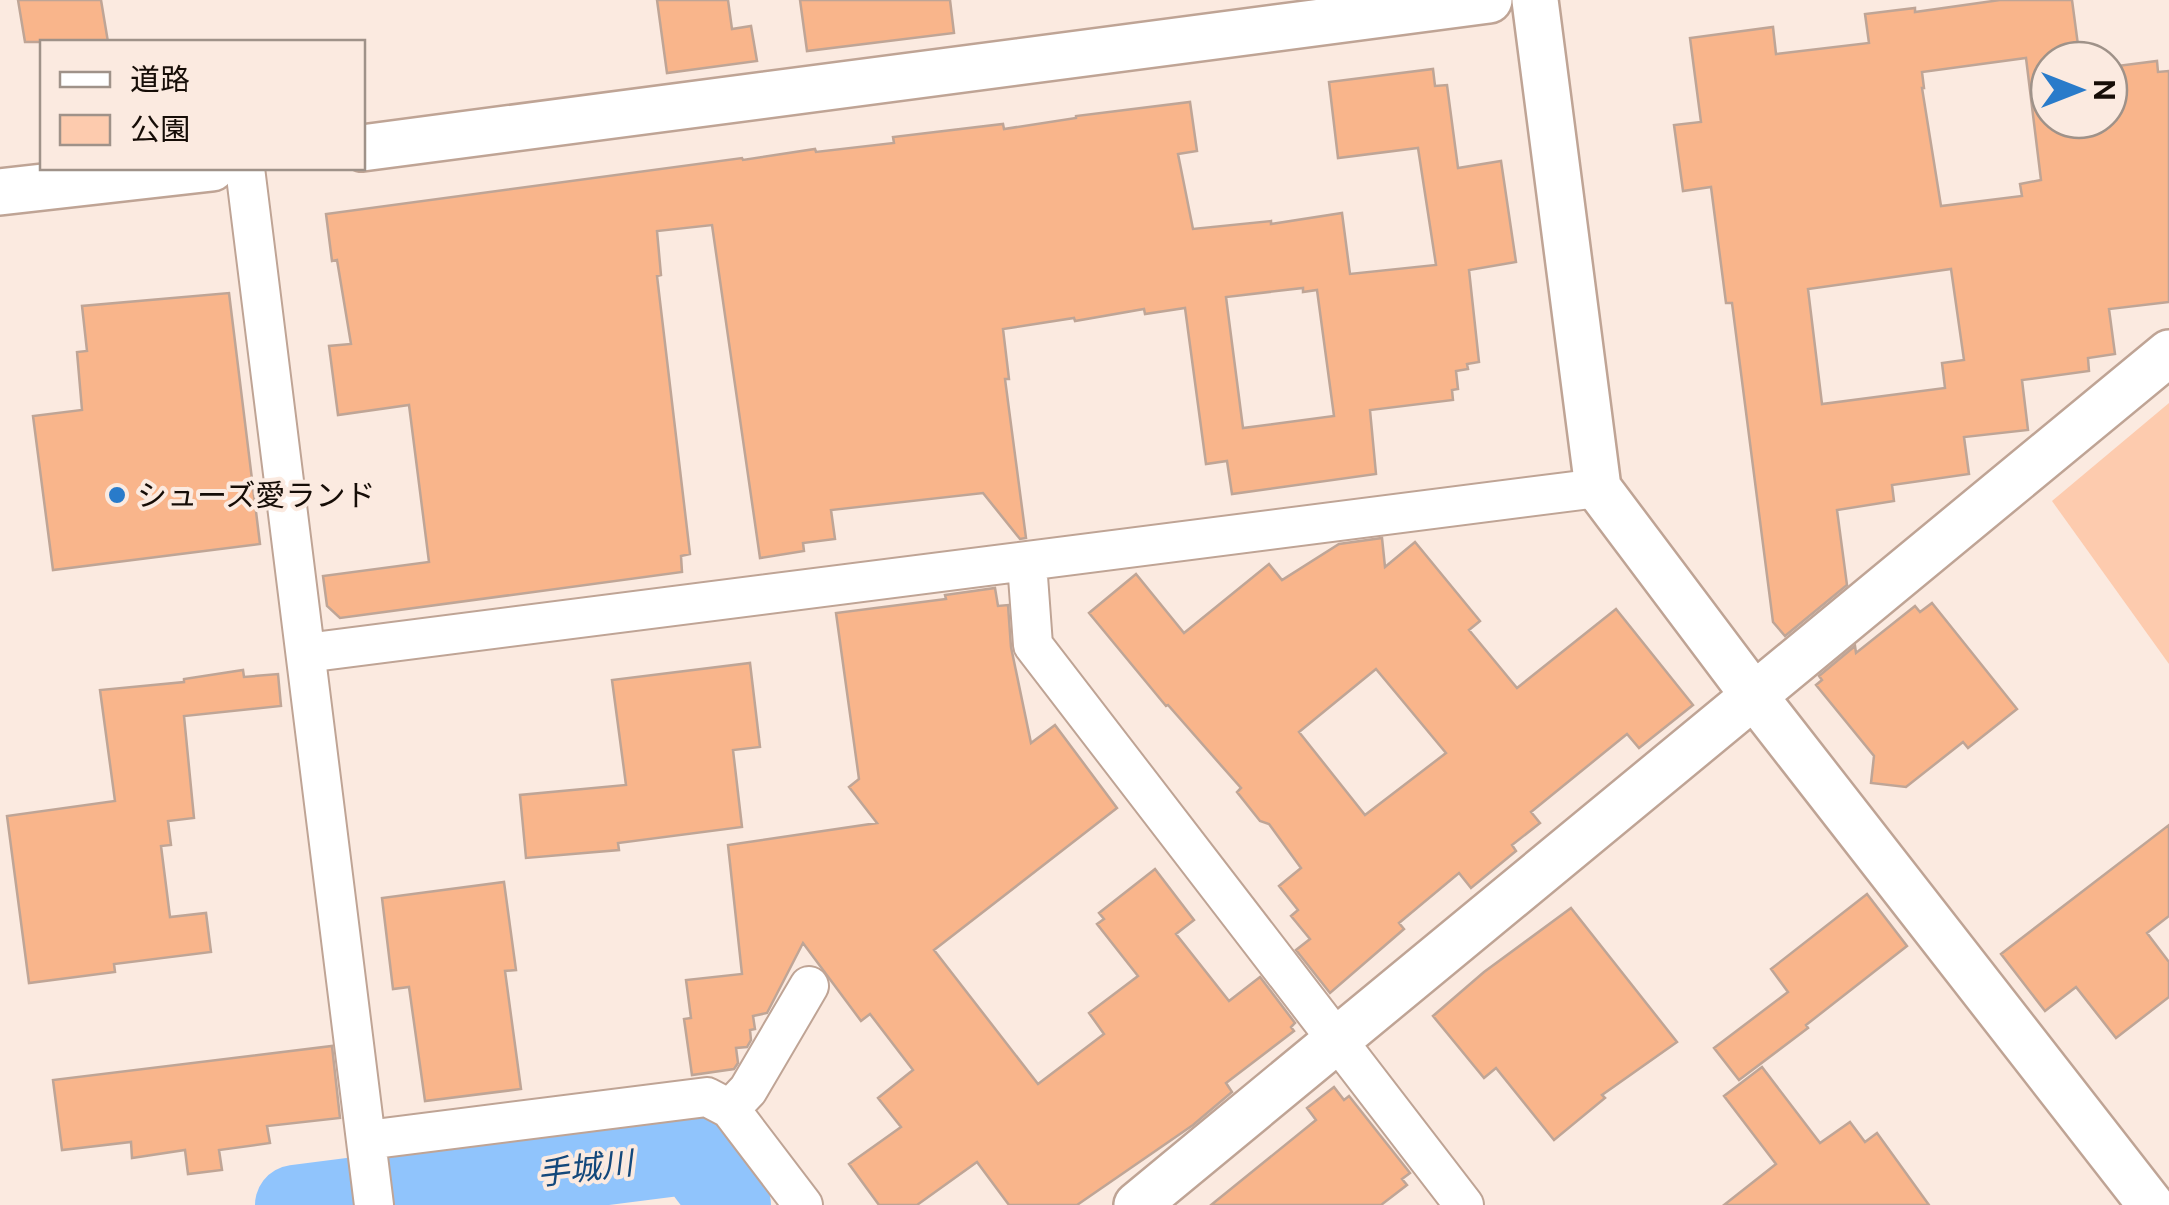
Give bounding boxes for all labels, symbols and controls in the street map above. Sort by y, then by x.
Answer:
legend [40,40,365,170]
north arrow [2029,40,2129,140]
text: 道路 [130,61,190,97]
text: N [2088,79,2121,101]
text: 公園 [130,111,190,147]
place label: シューズ愛ランド [137,477,376,513]
marker: シューズ愛ランド [106,484,128,506]
water label: 手城川 [535,1143,638,1192]

